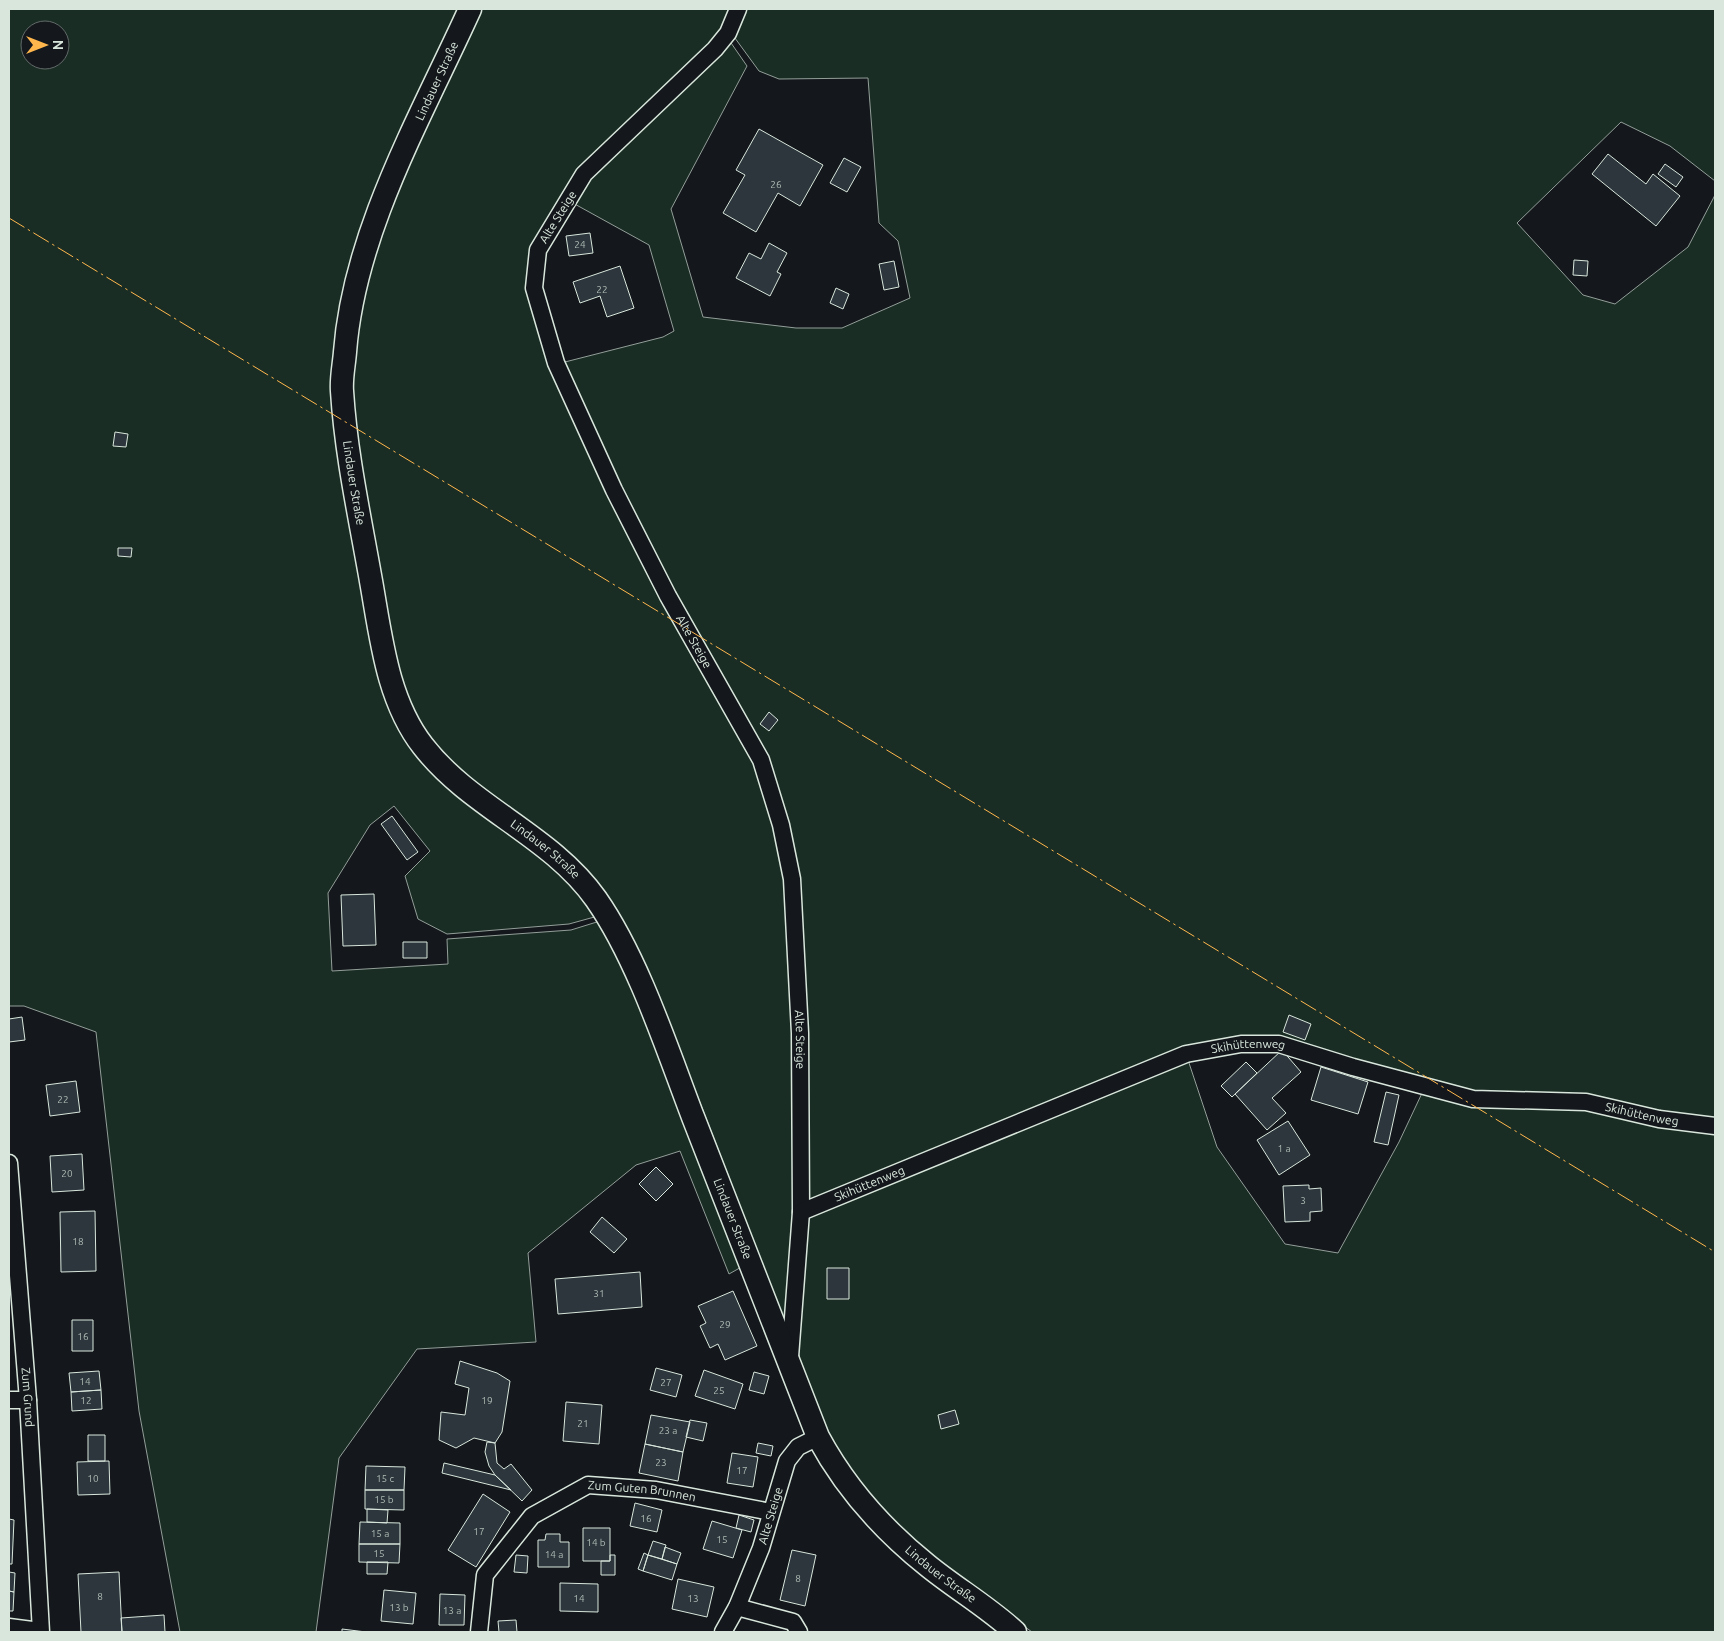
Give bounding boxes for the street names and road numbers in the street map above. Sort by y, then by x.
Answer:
street label: Lindauer Straße [413,39,460,122]
street label: Alte Steige [536,188,579,245]
street label: Lindauer Straße [341,440,368,526]
street label: Alte Steige [674,613,715,670]
street label: Lindauer Straße [508,817,583,881]
street label: Alte Steige [793,1010,807,1069]
street label: Skihüttenweg [1210,1037,1287,1055]
street label: Skihüttenweg [1604,1100,1679,1127]
street label: Skihüttenweg [832,1163,906,1204]
street label: Lindauer Straße [711,1177,755,1261]
street label: Zum Grund [19,1367,37,1428]
street label: Zum Guten Brunnen [587,1478,697,1503]
street label: Alte Steige [755,1485,785,1546]
street label: Lindauer Straße [903,1543,979,1605]

